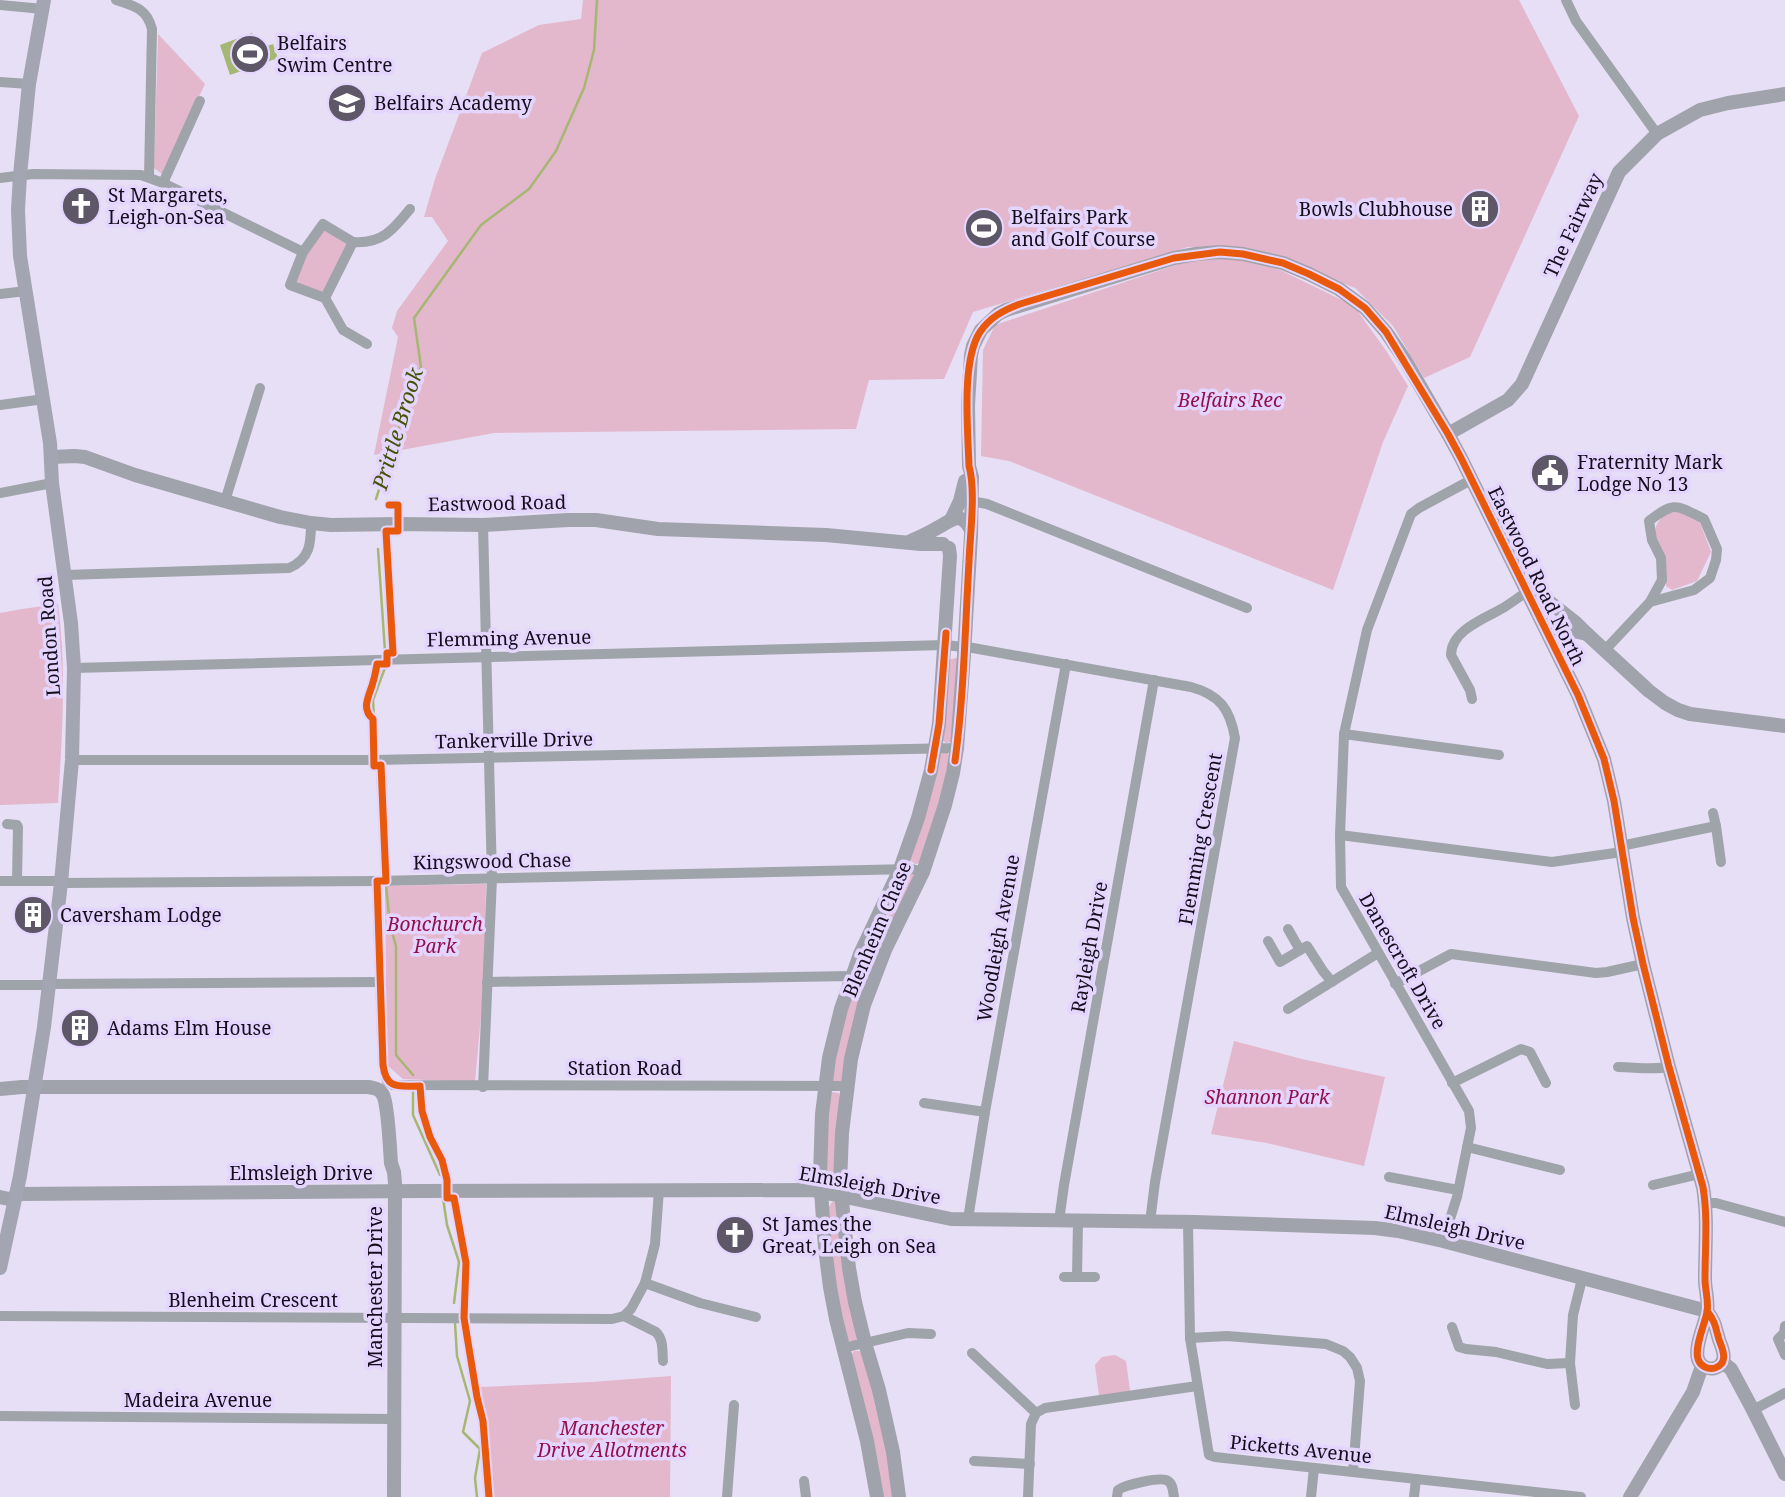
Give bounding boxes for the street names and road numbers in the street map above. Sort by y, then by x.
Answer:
street label: The Fairway [1537,168,1609,281]
street label: Eastwood Road North [1482,482,1592,670]
street label: Eastwood Road [428,489,567,517]
street label: London Road [32,575,66,697]
street label: Flemming Avenue [426,624,592,652]
street label: Tankerville Drive [435,726,593,754]
street label: Flemming Crescent [1172,751,1228,927]
street label: Kingswood Chase [413,847,571,875]
street label: Woodleigh Avenue [970,852,1026,1024]
street label: Blenheim Chase [837,857,917,1001]
street label: Rayleigh Drive [1065,879,1113,1015]
street label: Danescroft Drive [1353,888,1453,1034]
street label: Station Road [568,1055,683,1081]
street label: Elmsleigh Drive [229,1160,373,1186]
street label: Elmsleigh Drive [797,1160,943,1210]
street label: Elmsleigh Drive [1382,1198,1528,1256]
street label: Manchester Drive [362,1206,388,1368]
street label: Blenheim Crescent [168,1287,338,1313]
street label: Madeira Avenue [124,1387,272,1413]
street label: Picketts Avenue [1229,1429,1373,1469]

